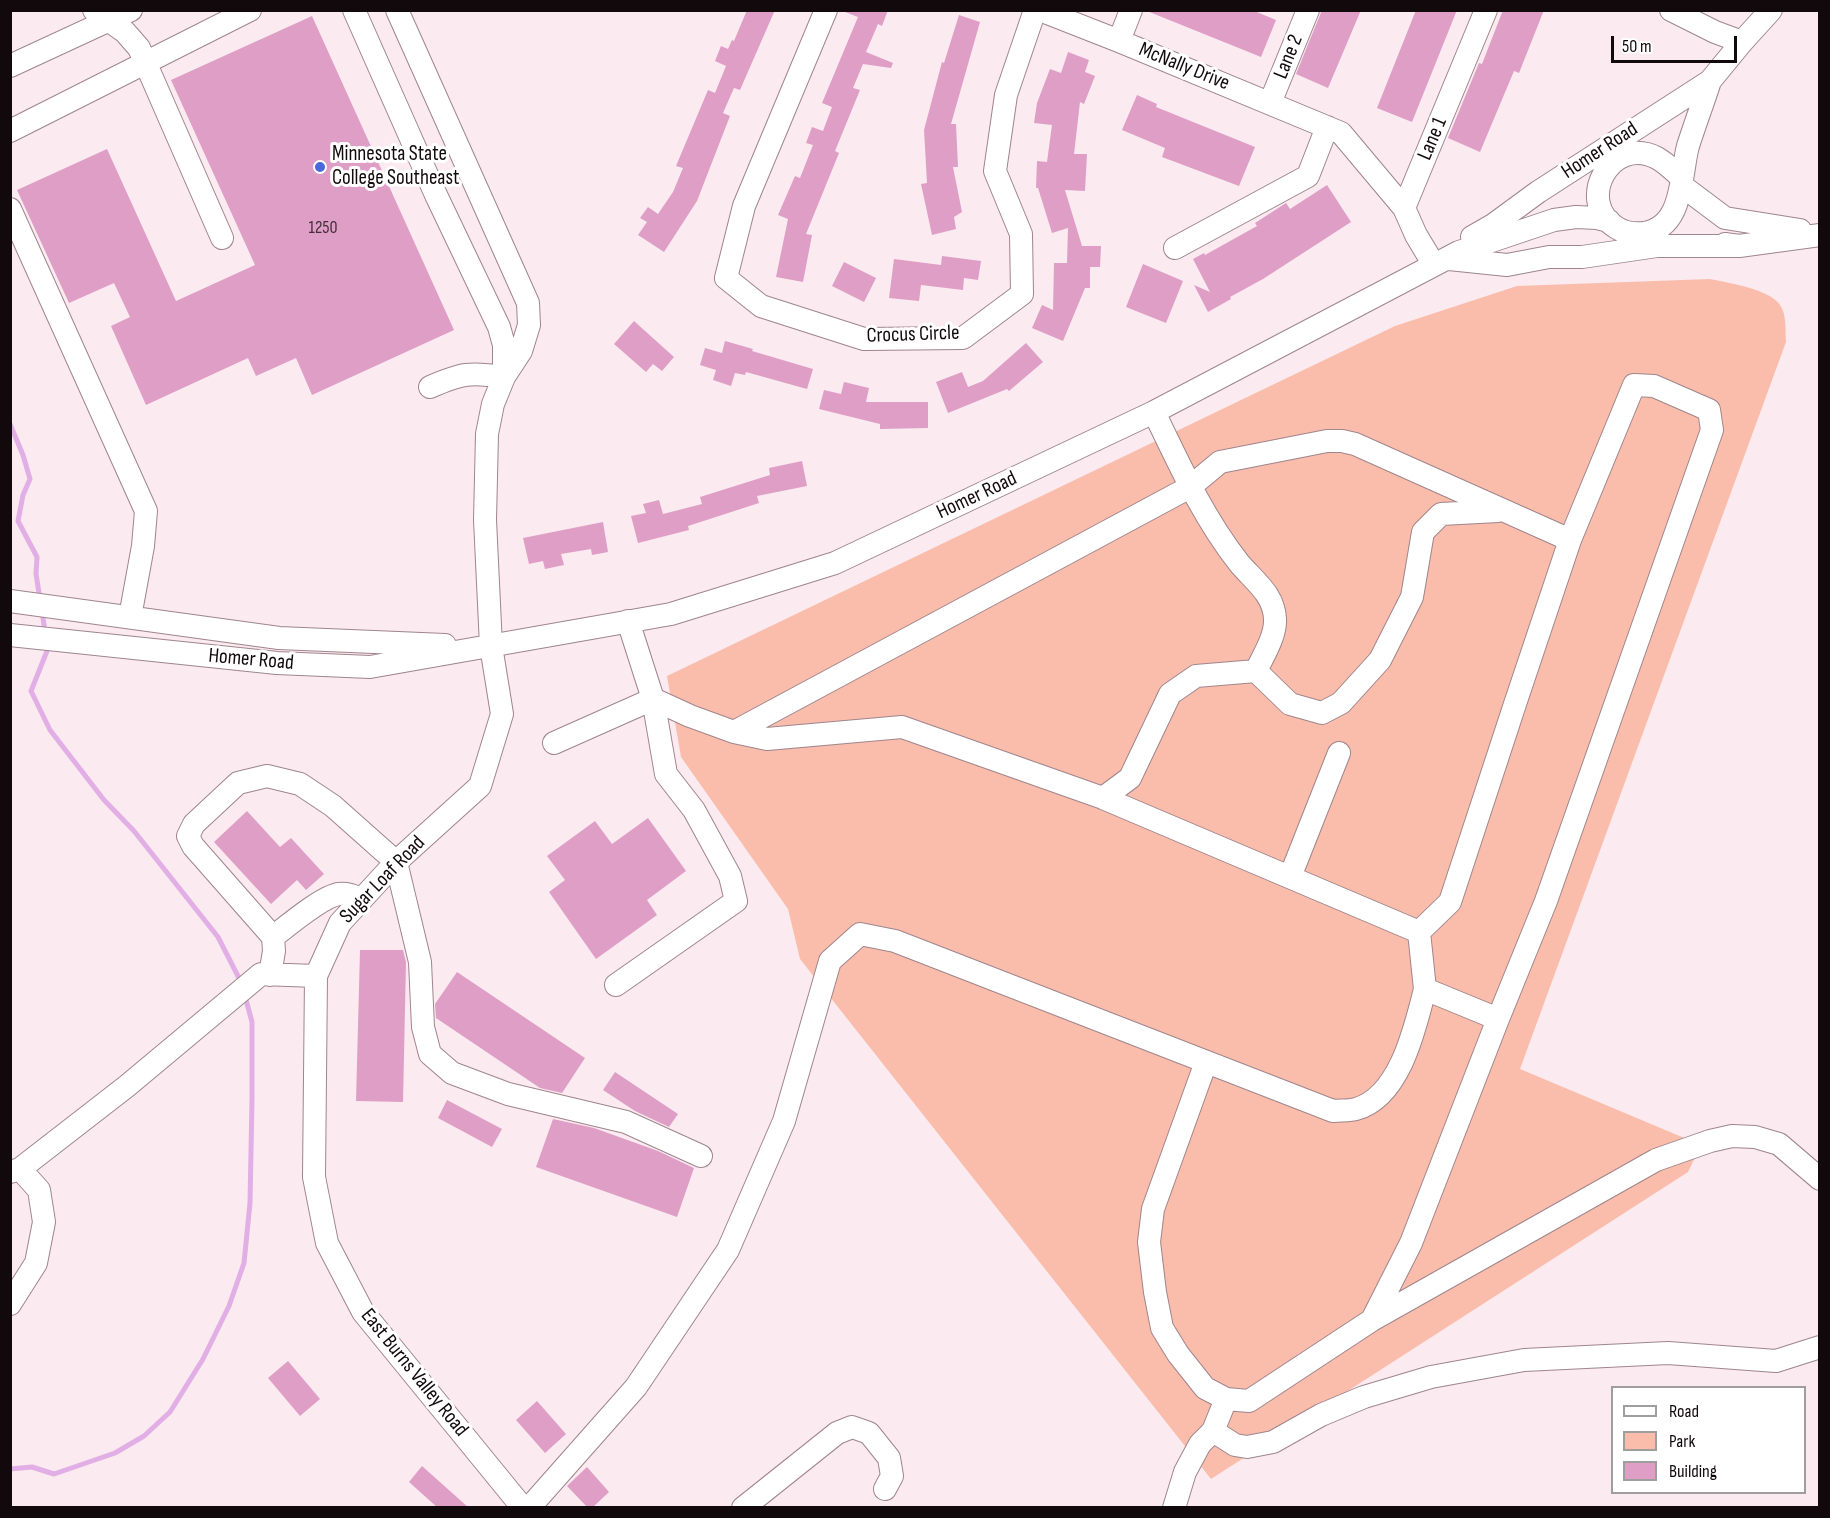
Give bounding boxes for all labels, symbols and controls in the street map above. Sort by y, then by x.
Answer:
scale bar [1614,24,1740,62]
street label: Lane 2 [1269,31,1309,83]
text: 50 m [1622,36,1652,57]
street label: McNally Drive [1135,37,1233,97]
street label: Lane 1 [1413,114,1453,164]
street label: Homer Road [1557,117,1643,185]
place label: Minnesota State College Southeast [332,142,459,192]
marker: Minnesota State College Southeast [313,160,327,174]
house number: 1250 [308,217,338,239]
street label: Crocus Circle [866,321,960,349]
street label: Homer Road [933,466,1021,526]
street label: Homer Road [207,644,295,676]
street label: Sugar Loaf Road [335,831,431,929]
street label: East Burns Valley Road [355,1304,473,1442]
legend [1611,1386,1806,1494]
text: Road [1669,1401,1699,1422]
text: Park [1669,1431,1695,1452]
text: Building [1669,1461,1717,1482]

